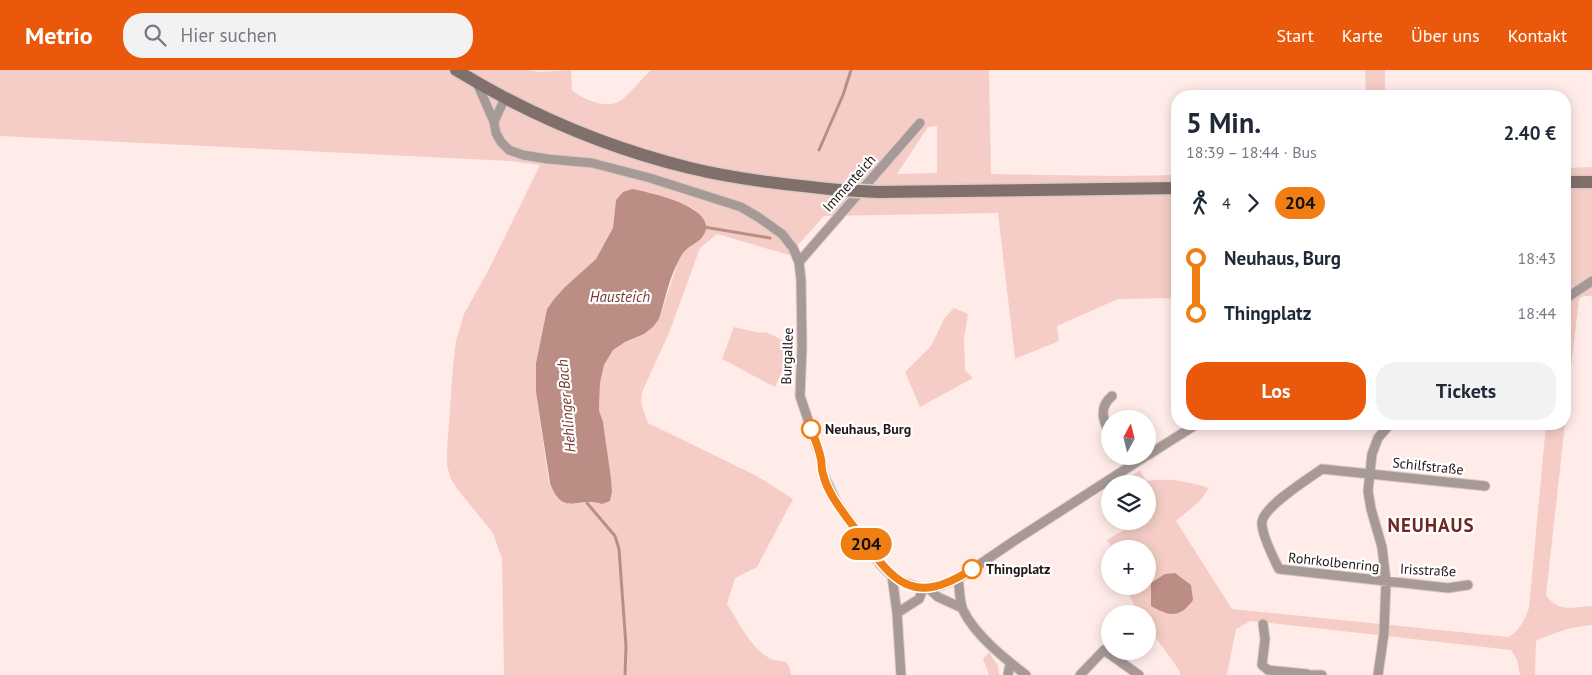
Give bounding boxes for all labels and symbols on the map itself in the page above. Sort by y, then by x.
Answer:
street label: Immenteich [819,151,879,215]
water label: Hausteich [590,287,650,306]
street label: Burgallee [777,327,797,385]
water label: Hehlinger Bach [552,359,580,453]
north arrow [1101,410,1156,465]
marker: Neuhaus, Burg [801,419,821,439]
place label: Neuhaus, Burg [825,420,911,438]
street label: Schilfstraße [1392,453,1464,479]
district label: NEUHAUS [1387,513,1475,537]
line badge: 204 [837,528,895,560]
street label: Rohrkolbenring [1287,548,1381,576]
marker: Thingplatz [962,559,982,579]
place label: Thingplatz [986,560,1050,578]
street label: Irisstraße [1399,560,1457,580]

